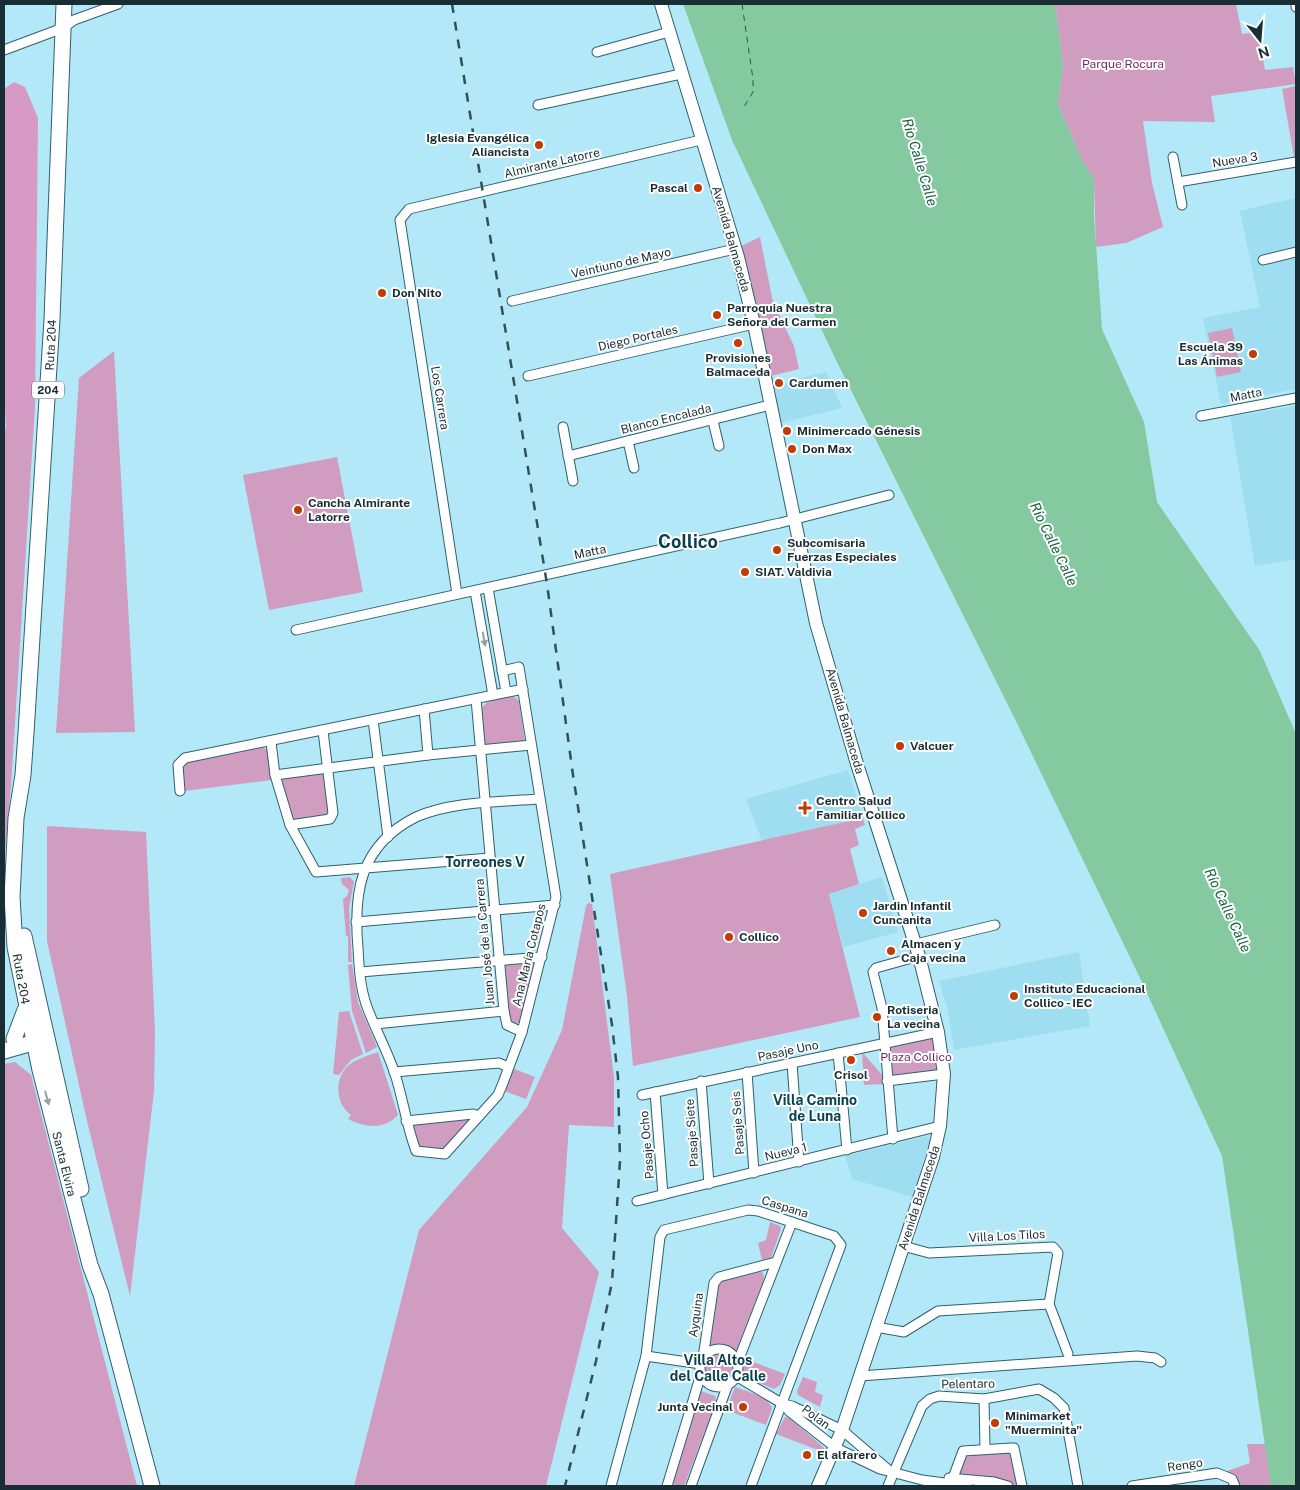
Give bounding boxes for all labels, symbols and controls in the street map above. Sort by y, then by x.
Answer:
north arrow [1235,15,1285,65]
text: N [1256,43,1271,62]
park label: Parque Rocura [1082,57,1164,71]
water label: Río Calle Calle [899,116,941,208]
place label: Iglesia Evangélica Aliancista [426,131,529,159]
marker: Iglesia Evangélica Aliancista [533,139,545,151]
street label: Almirante Latorre [503,145,601,181]
street label: Nueva 3 [1211,150,1259,170]
place label: Pascal [650,181,688,195]
marker: Pascal [692,182,704,194]
street label: Avenida Balmaceda [709,184,753,294]
street label: Veintiuno de Mayo [570,245,672,281]
place label: Don Nito [392,286,442,300]
marker: Don Nito [376,287,388,299]
place label: Parroquia Nuestra Señora del Carmen [727,301,836,329]
marker: Parroquia Nuestra Señora del Carmen [711,309,723,321]
street label: Ruta 204 [43,319,59,371]
street label: Diego Portales [597,322,679,354]
marker: Provisiones Balmaceda [732,337,744,349]
place label: Escuela 39 Las Ánimas [1178,340,1243,368]
marker: Escuela 39 Las Ánimas [1247,348,1259,360]
place label: Provisiones Balmaceda [705,351,771,379]
street label: Los Carrera [428,365,452,431]
place label: Cardumen [789,376,848,390]
marker: Cardumen [773,377,785,389]
road number: 204 [32,382,64,398]
street label: Matta [1229,385,1263,405]
street label: Blanco Encalada [619,401,713,437]
place label: Minimercado Génesis [797,424,920,438]
marker: Minimercado Génesis [781,425,793,437]
place label: Don Max [802,442,852,456]
marker: Don Max [786,443,798,455]
place label: Cancha Almirante Latorre [308,496,410,524]
water label: Río Calle Calle [1027,500,1081,589]
marker: Cancha Almirante Latorre [292,504,304,516]
district label: Collico [658,531,718,552]
place label: Subcomisaria Fuerzas Especiales [787,536,896,564]
street label: Matta [573,542,607,562]
marker: Subcomisaria Fuerzas Especiales [771,544,783,556]
place label: SIAT. Valdivia [755,565,832,579]
marker: SIAT. Valdivia [739,566,751,578]
one-way arrow [480,631,488,647]
street label: Avenida Balmaceda [823,666,867,776]
place label: Valcuer [910,739,954,753]
marker: Valcuer [894,740,906,752]
place label: Centro Salud Familiar Collico [816,794,906,822]
marker: Centro Salud Familiar Collico [798,801,812,815]
district label: Torreones V [445,854,525,870]
water label: Río Calle Calle [1202,865,1255,955]
street label: Juan José de la Carrera [472,878,498,1006]
place label: Jardin Infantil Cuncanita [873,899,952,927]
street label: Ana María Cotapos [509,902,549,1008]
marker: Jardin Infantil Cuncanita [857,907,869,919]
place label: Collico [739,930,779,944]
marker: Collico [723,931,735,943]
place label: Almacen y Caja vecina [901,937,966,965]
marker: Almacen y Caja vecina [885,945,897,957]
street label: Ruta 204 [10,953,32,1006]
place label: Instituto Educacional Collico - IEC [1024,982,1146,1010]
marker: Instituto Educacional Collico - IEC [1008,990,1020,1002]
place label: Rotiseria La vecina [887,1003,940,1031]
marker: Rotiseria La vecina [871,1011,883,1023]
street label: Pasaje Uno [756,1038,820,1064]
park label: Plaza Collico [880,1050,952,1064]
marker: Crisol [845,1054,857,1066]
place label: Crisol [834,1068,868,1082]
one-way arrow [43,1091,51,1106]
street label: Pasaje Seis [729,1091,747,1155]
district label: Villa Camino de Luna [773,1092,857,1124]
street label: Pasaje Siete [683,1098,701,1168]
street label: Pasaje Ocho [637,1110,657,1180]
street label: Santa Elvira [49,1130,79,1198]
street label: Nueva 1 [763,1140,809,1164]
street label: Avenida Balmaceda [895,1144,943,1252]
street label: Caspana [760,1193,810,1221]
street label: Villa Los Tilos [968,1227,1046,1245]
street label: Ayquina [686,1292,706,1338]
district label: Villa Altos del Calle Calle [670,1352,766,1384]
street label: Pelentaro [941,1377,995,1391]
place label: Junta Vecinal [658,1400,733,1414]
marker: Junta Vecinal [737,1401,749,1413]
street label: Polan [799,1402,833,1432]
place label: Minimarket "Muerminita" [1005,1409,1082,1437]
marker: Minimarket "Muerminita" [989,1417,1001,1429]
place label: El alfarero [817,1448,877,1462]
marker: El alfarero [801,1449,813,1461]
street label: Rengo [1166,1455,1204,1475]

